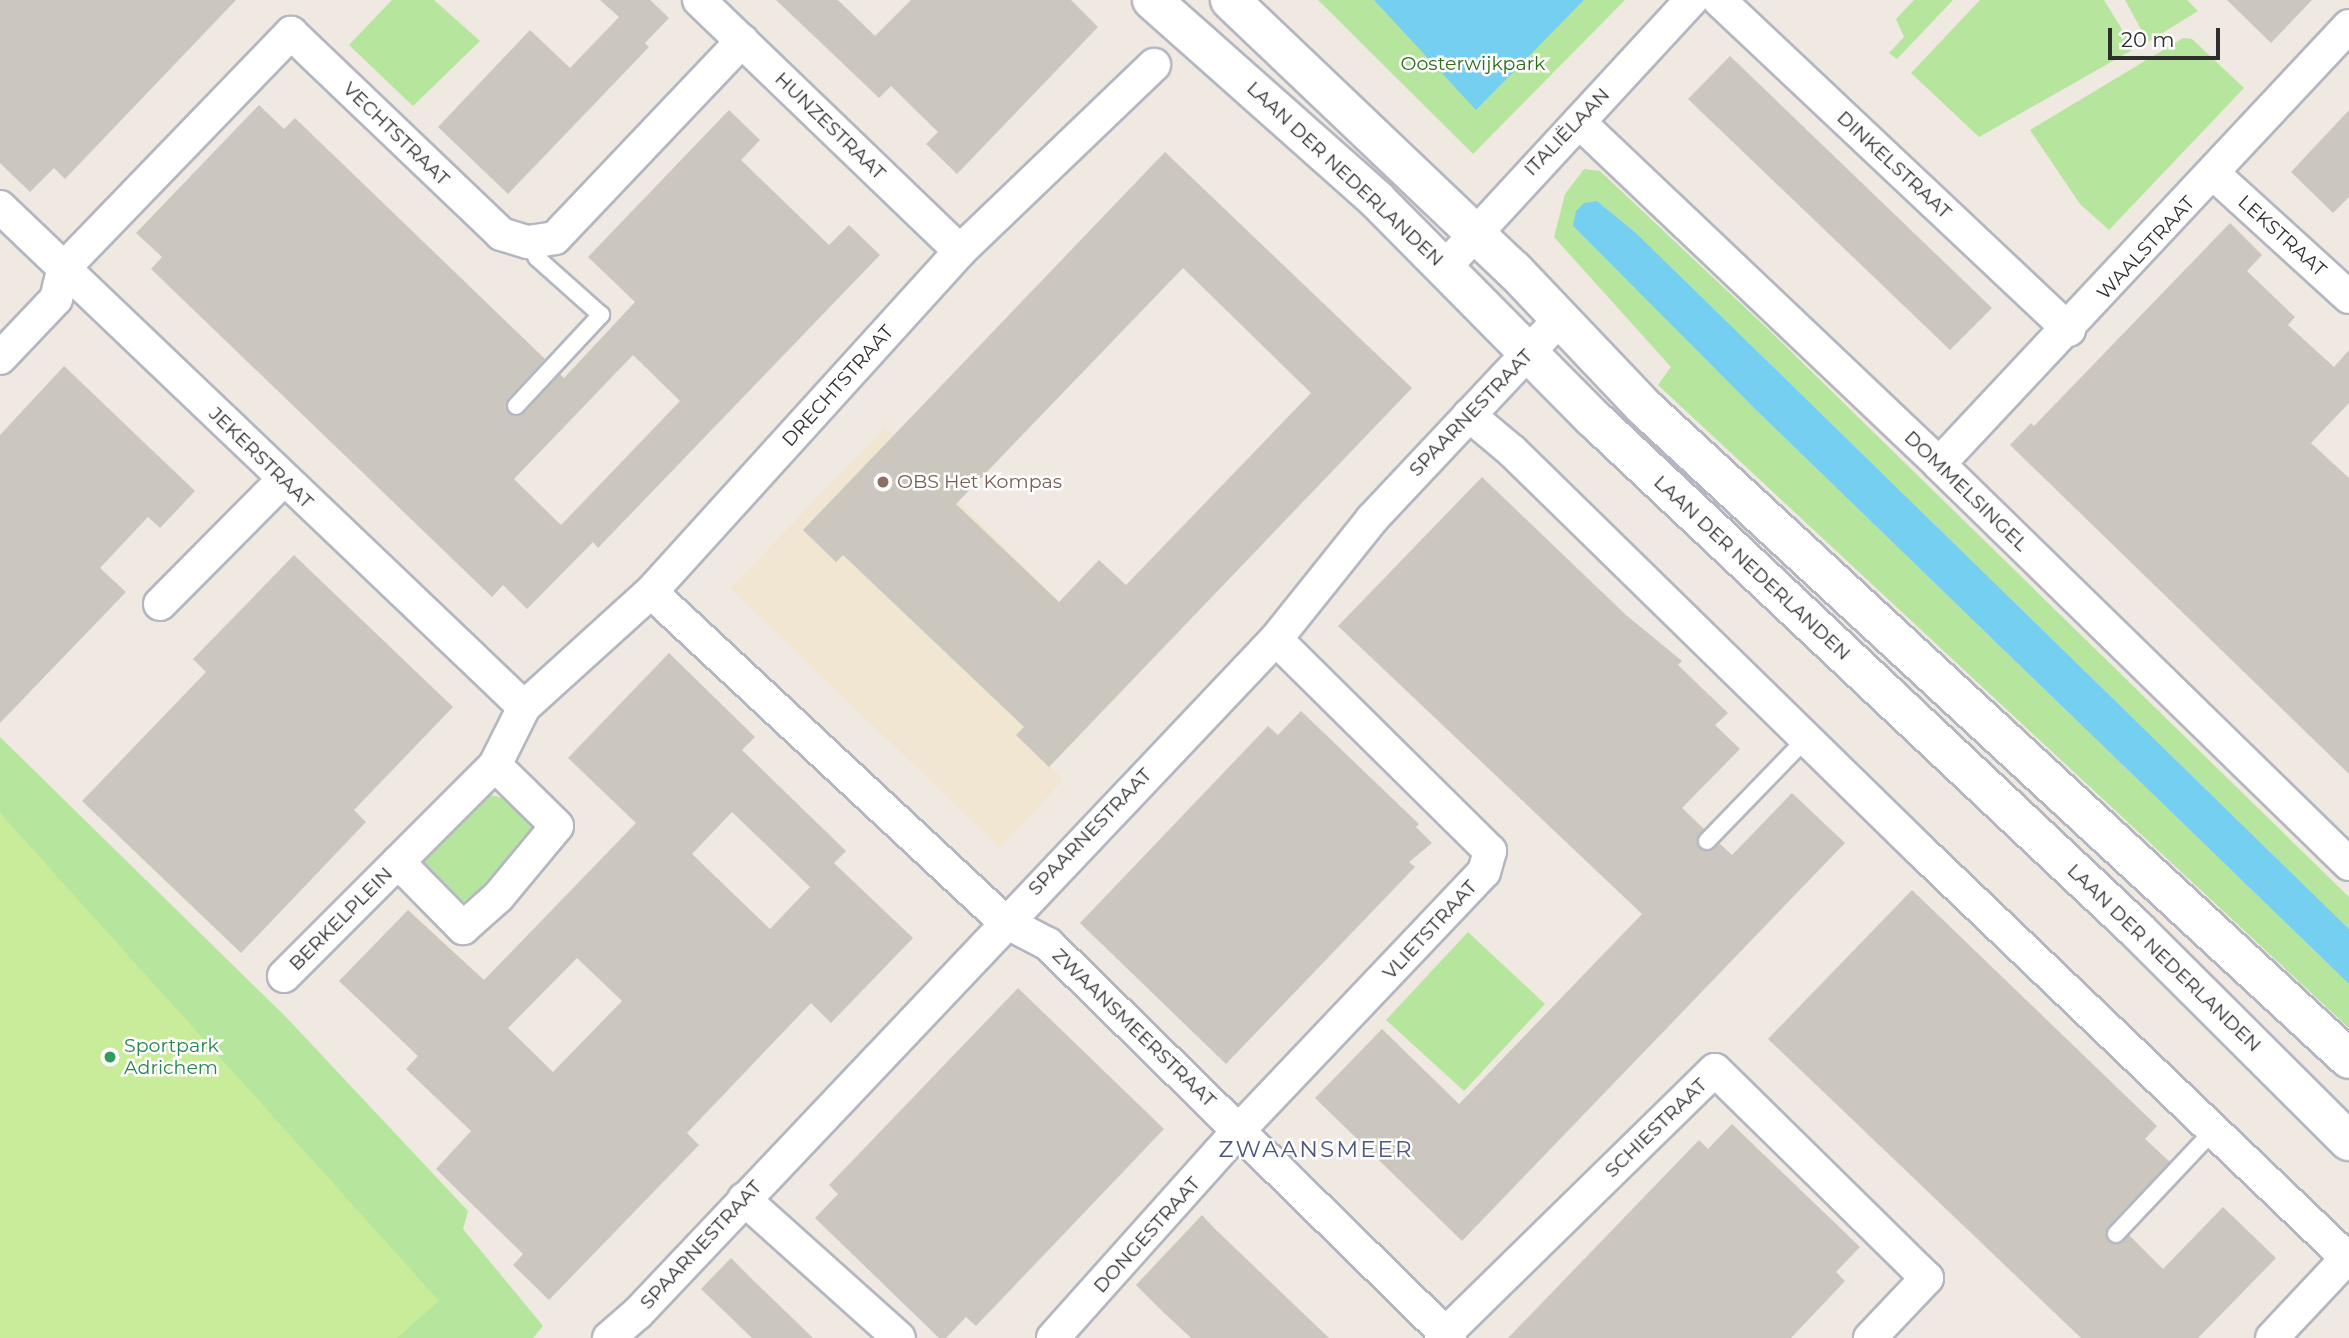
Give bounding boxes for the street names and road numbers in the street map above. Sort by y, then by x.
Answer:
street label: HUNZESTRAAT [770,68,890,184]
street label: LAAN DER NEDERLANDEN [1242,77,1448,271]
street label: VECHTSTRAAT [338,78,454,190]
street label: ITALIËLAAN [1519,83,1615,181]
street label: DINKELSTRAAT [1832,106,1956,224]
street label: LEKSTRAAT [2233,190,2331,282]
street label: WAALSTRAAT [2092,192,2200,304]
street label: DRECHTSTRAAT [778,321,898,451]
street label: SPAARNESTRAAT [1405,345,1537,481]
street label: JEKERSTRAAT [204,403,318,513]
street label: DOMMELSINGEL [1899,426,2033,556]
street label: LAAN DER NEDERLANDEN [1649,471,1855,665]
street label: SPAARNESTRAAT [1024,764,1156,900]
street label: LAAN DER NEDERLANDEN [2062,859,2266,1057]
street label: BERKELPLEIN [285,863,397,975]
street label: VLIETSTRAAT [1378,876,1482,984]
street label: ZWAANSMEERSTRAAT [1048,944,1220,1112]
street label: SCHIESTRAAT [1600,1074,1712,1182]
street label: DONGESTRAAT [1089,1172,1205,1298]
street label: SPAARNESTRAAT [636,1176,766,1314]

